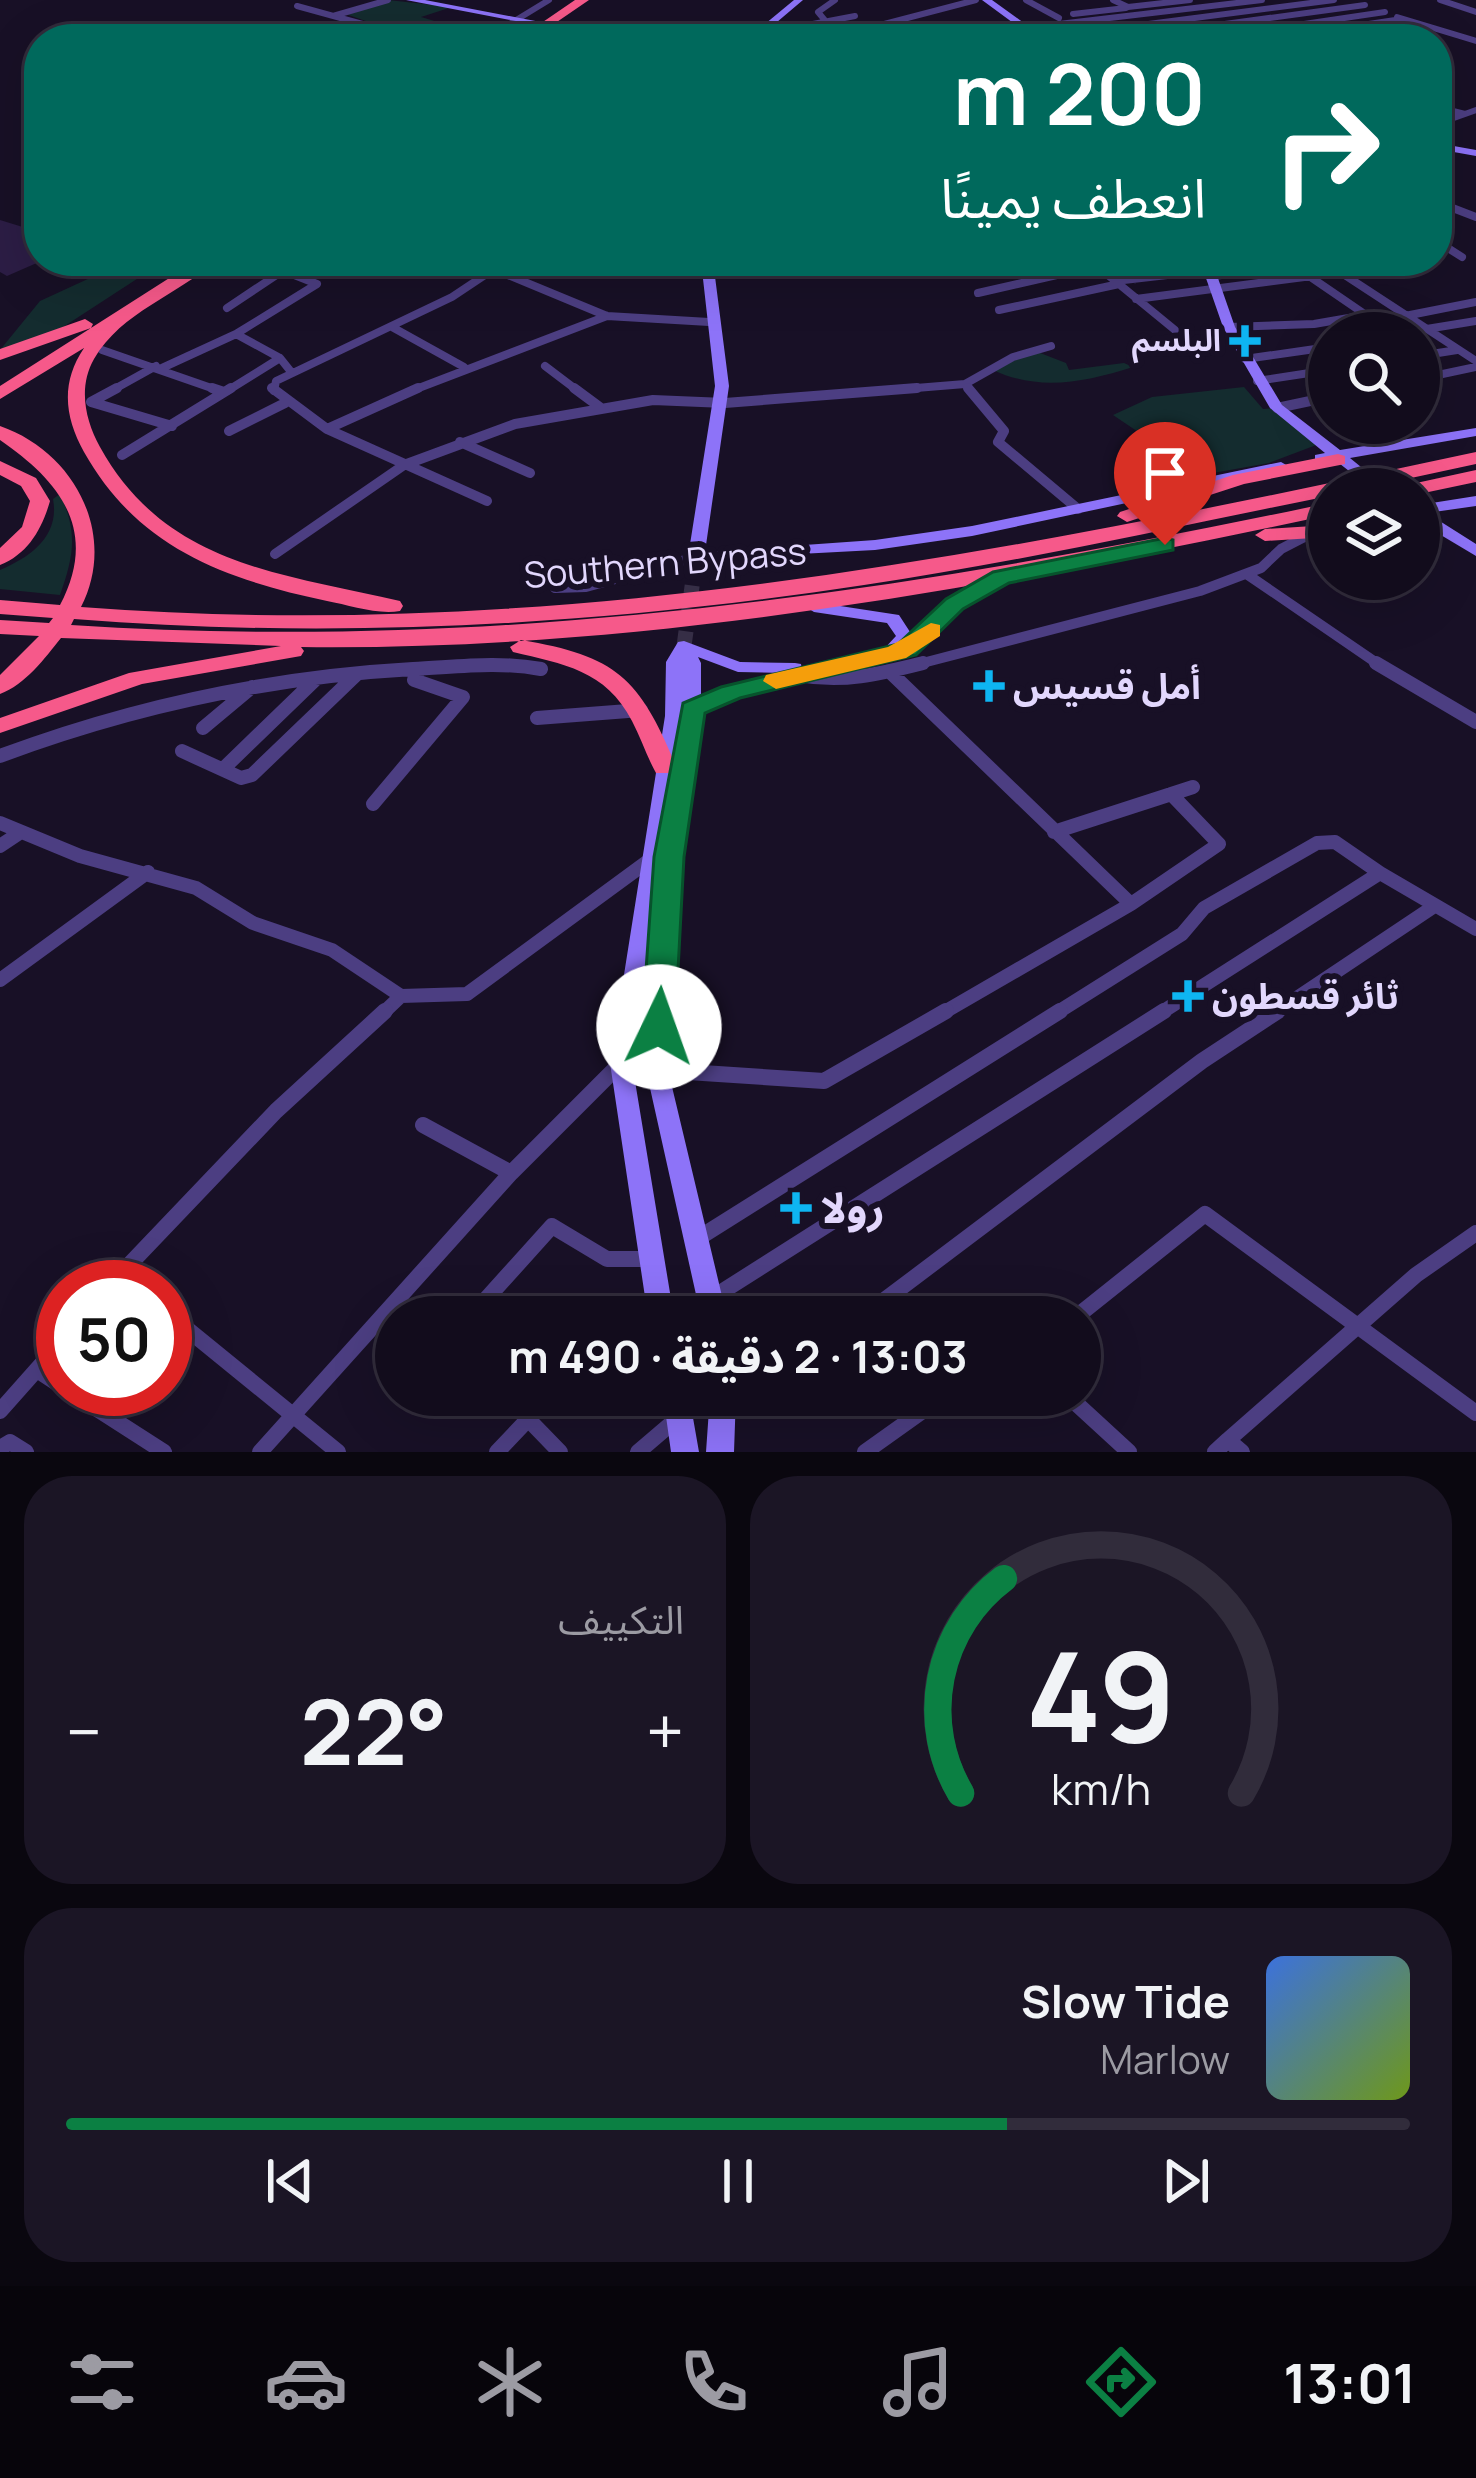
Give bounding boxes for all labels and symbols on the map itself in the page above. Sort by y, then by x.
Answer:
place label: البلسم [1132,319,1221,364]
marker: البلسم [1232,328,1258,354]
pin [1114,422,1216,545]
street label: Southern Bypass [522,526,808,599]
place label: أمل قسيس [1013,661,1201,710]
marker: أمل قسيس [976,673,1002,699]
position arrow [596,964,722,1090]
place label: ثائر قسطون [1212,971,1399,1020]
marker: ثائر قسطون [1175,983,1201,1009]
place label: رولا [820,1178,885,1236]
marker: رولا [783,1195,809,1221]
speed limit sign: 50 [36,1260,192,1416]

